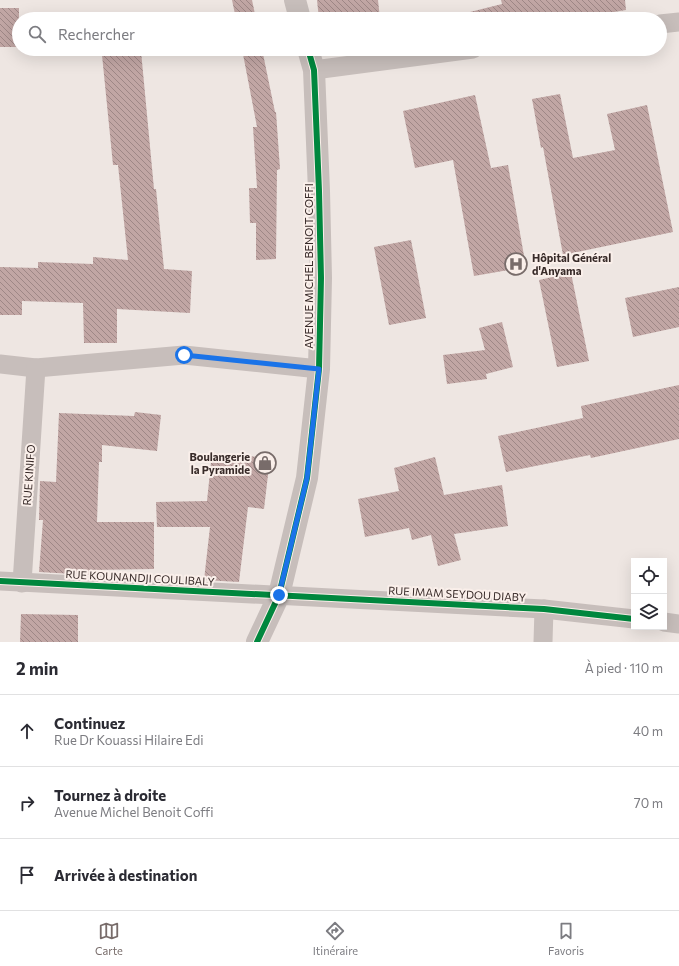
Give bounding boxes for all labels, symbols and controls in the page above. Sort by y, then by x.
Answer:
search box [12,12,667,56]
icon: search [26,23,48,45]
text: Rechercher [58,25,135,43]
street label: AVENUE MICHEL BENOIT COFFI [302,183,315,349]
hospital icon: Hôpital Général d'Anyama [503,251,529,277]
place label: Hôpital Général d'Anyama [532,251,611,277]
route start [175,346,193,364]
street label: RUE KINIFO [20,444,37,506]
place label: Boulangerie la Pyramide [190,450,250,476]
shop icon: Boulangerie la Pyramide [252,450,278,476]
map controls [631,558,667,630]
button: locate [631,558,667,594]
street label: RUE KOUNANDJI COULIBALY [65,567,215,589]
street label: RUE IMAM SEYDOU DIABY [388,583,526,604]
route end [270,586,288,604]
button: layers [631,594,667,630]
text: 2 min [16,658,58,679]
text: À pied · 110 m [585,660,663,676]
text: Continuez [54,714,125,732]
icon: ahead [16,720,38,742]
text: 40 m [633,723,663,739]
text: Rue Dr Kouassi Hilaire Edi [54,732,204,748]
text: Tournez à droite [54,786,166,804]
icon: right [16,792,38,814]
text: 70 m [634,795,663,811]
text: Avenue Michel Benoit Coffi [54,804,214,820]
icon: arrive [16,864,38,886]
text: Arrivée à destination [54,866,197,884]
tab: Carte [95,920,123,957]
tab: Itinéraire [313,920,358,957]
tab: Favoris [548,920,584,957]

